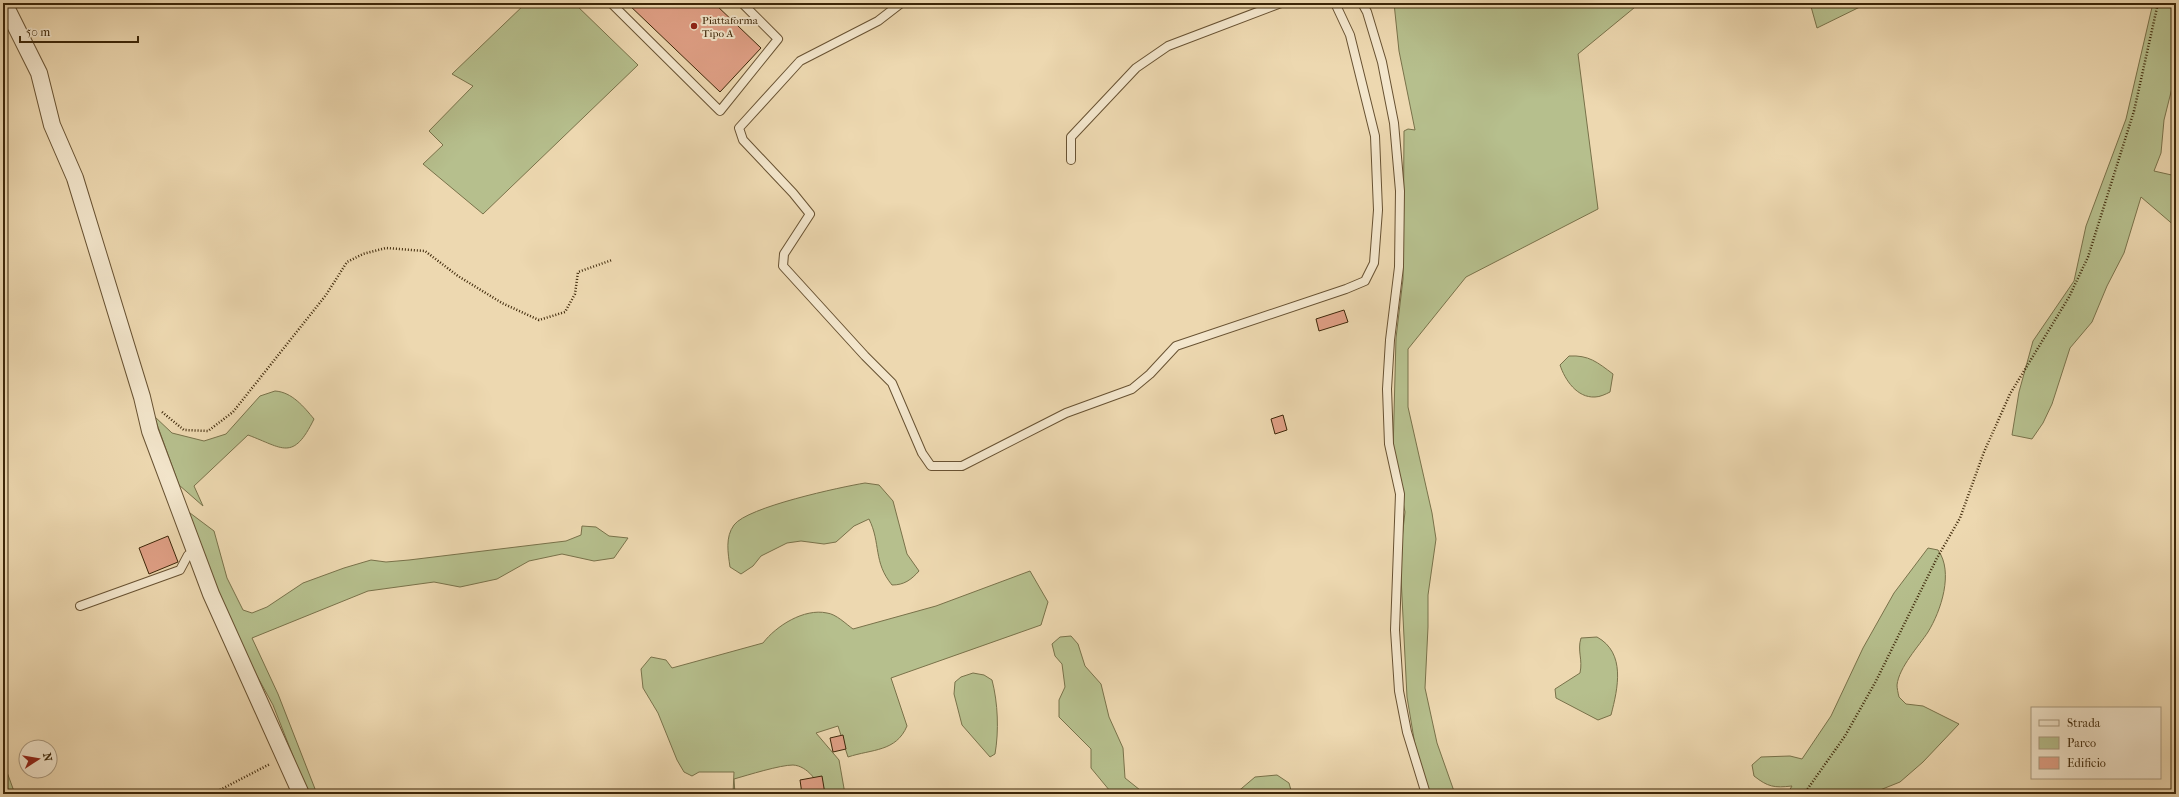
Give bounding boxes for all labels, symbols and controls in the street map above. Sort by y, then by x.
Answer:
place label: Piattaforma Tipo A [702,14,759,40]
scale bar [20,18,138,44]
marker: Piattaforma Tipo A [689,21,699,31]
text: 50 m [26,25,50,39]
legend [2031,707,2161,779]
text: Strada [2067,716,2101,730]
text: Parco [2067,736,2096,750]
north arrow [18,739,58,779]
text: N [40,752,55,763]
text: Edificio [2067,756,2106,770]

